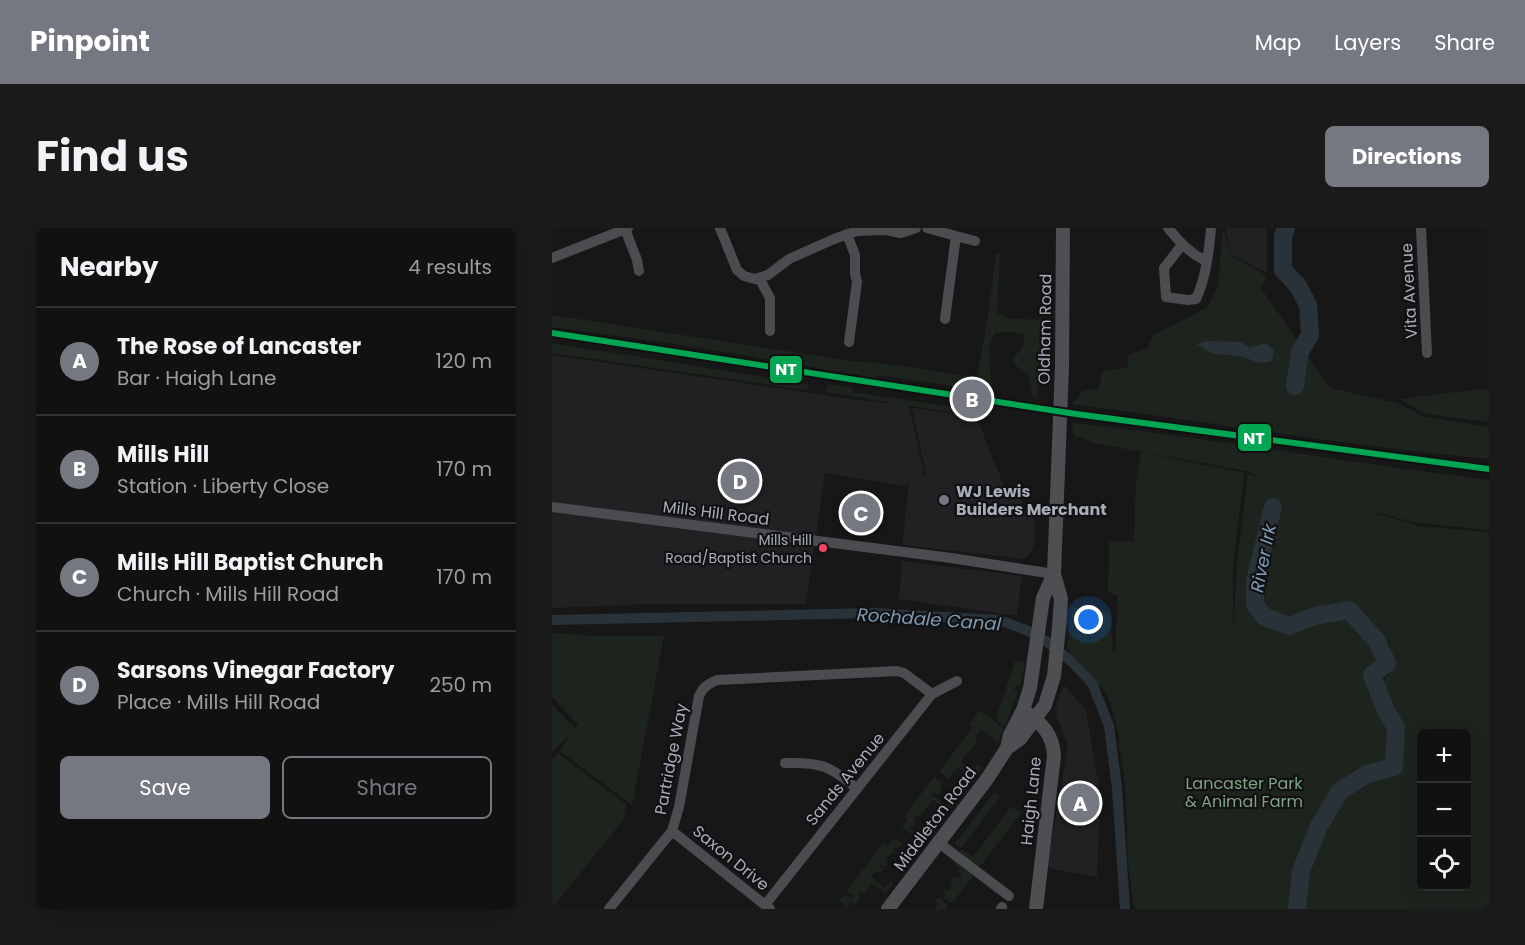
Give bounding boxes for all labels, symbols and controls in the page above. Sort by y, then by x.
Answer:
text: Pinpoint [30,22,150,61]
text: Map [1255,28,1301,57]
text: Layers [1334,28,1401,57]
text: Share [1434,28,1495,57]
button: Directions [1325,126,1489,187]
text: Find us [36,127,189,186]
street label: Vita Avenue [1395,243,1423,339]
text: Nearby [60,249,158,285]
text: 4 results [408,253,492,281]
street label: Oldham Road [1033,273,1057,385]
text: The Rose of Lancaster [117,331,361,362]
text: A [72,347,87,375]
text: 120 m [436,347,492,375]
line badge: NT [769,355,803,384]
text: NT [775,358,797,381]
text: Bar · Haigh Lane [117,364,276,392]
pin: B [952,376,992,422]
line badge: NT [1237,423,1272,452]
text: NT [1243,427,1265,450]
text: Mills Hill [117,439,209,470]
text: B [73,455,86,483]
text: 170 m [436,455,492,483]
pin: D [720,458,759,504]
text: Station · Liberty Close [117,472,329,500]
place label: WJ Lewis Builders Merchant [956,480,1107,521]
pin: C [842,490,880,536]
marker: WJ Lewis Builders Merchant [937,493,951,507]
street label: Mills Hill Road [662,495,770,531]
water label: River Irk [1244,521,1282,594]
place label: Mills Hill Road/Baptist Church [665,530,812,568]
marker: Mills Hill Road/Baptist Church [817,542,829,554]
text: Mills Hill Baptist Church [117,547,383,578]
text: C [72,563,87,591]
text: 170 m [436,563,492,591]
text: Church · Mills Hill Road [117,580,339,608]
water label: Rochdale Canal [856,601,1002,637]
your location [1074,605,1103,634]
text: Sarsons Vinegar Factory [117,655,394,686]
text: D [72,671,87,699]
text: 250 m [429,671,492,699]
text: Place · Mills Hill Road [117,688,320,716]
street label: Partridge Way [649,701,693,817]
street label: Sands Avenue [800,727,890,831]
map controls [1417,729,1471,891]
button: + [1417,729,1471,783]
street label: Haigh Lane [1015,755,1047,846]
button: Save [60,756,270,819]
button: Share [282,756,492,819]
street label: Middleton Road [888,762,982,876]
park label: Lancaster Park & Animal Farm [1185,772,1303,813]
pin: A [1060,780,1100,826]
button: − [1417,783,1471,837]
street label: Saxon Drive [688,820,774,896]
button: locate [1417,837,1471,891]

